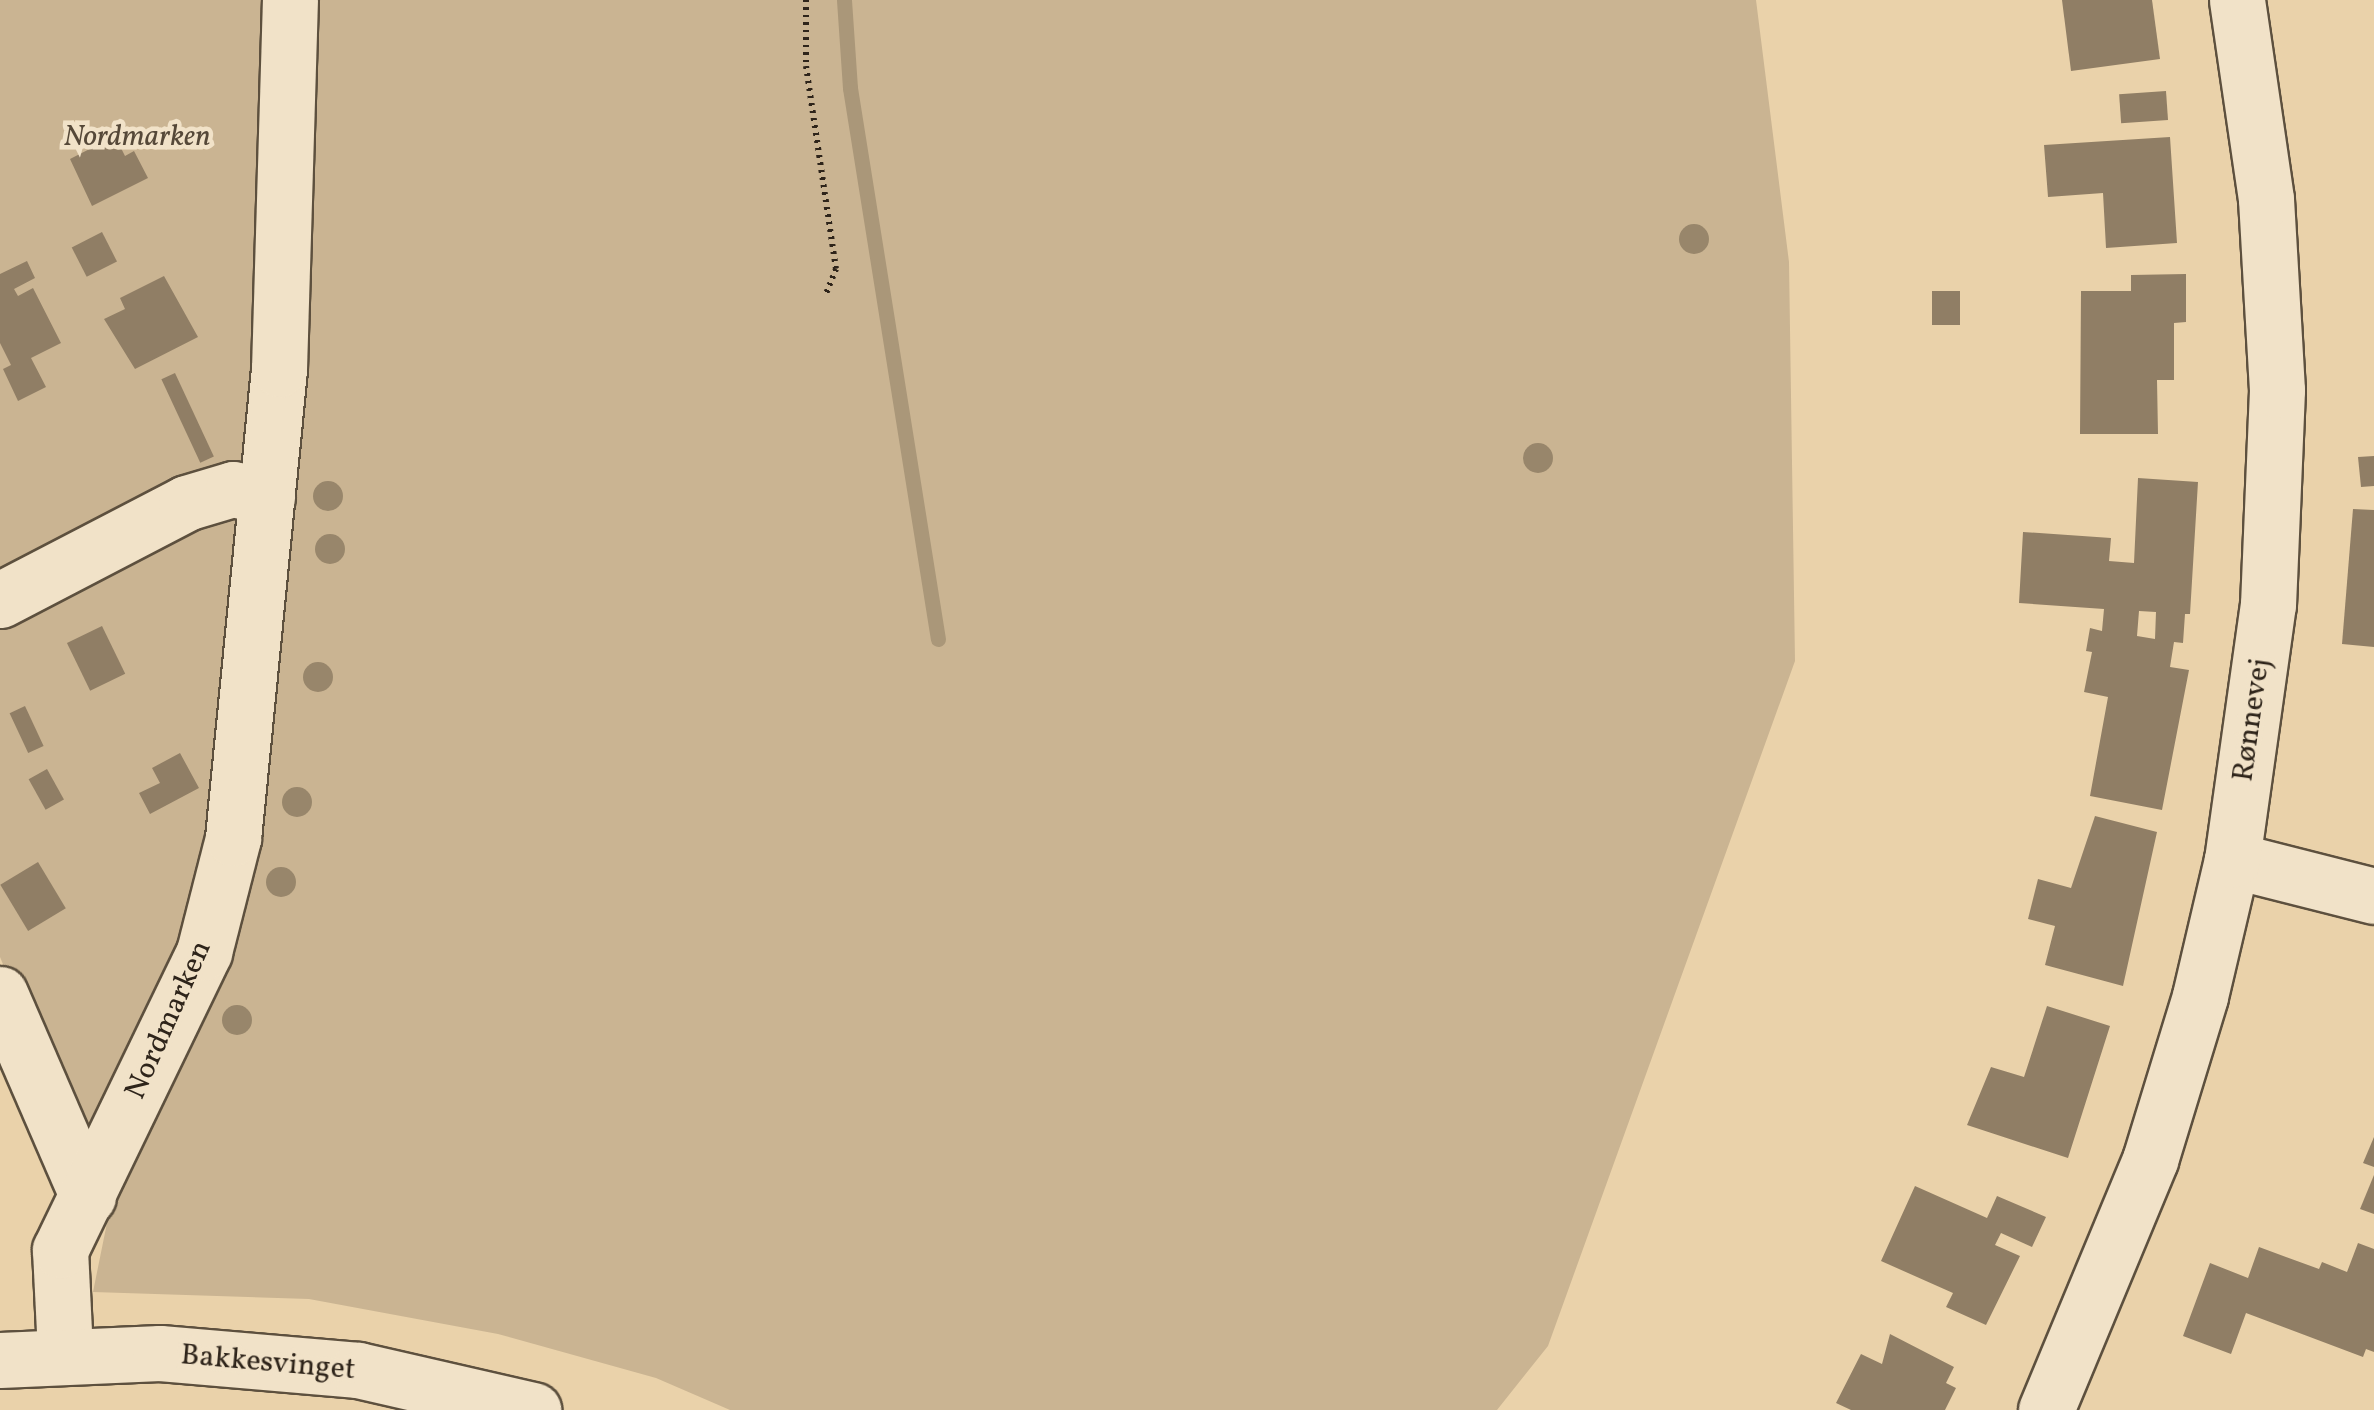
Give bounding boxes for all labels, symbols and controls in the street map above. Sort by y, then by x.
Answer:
park label: Nordmarken [63,119,211,155]
street label: Rønnevej [2226,656,2278,784]
street label: Nordmarken [118,935,220,1105]
street label: Bakkesvinget [179,1337,357,1389]

